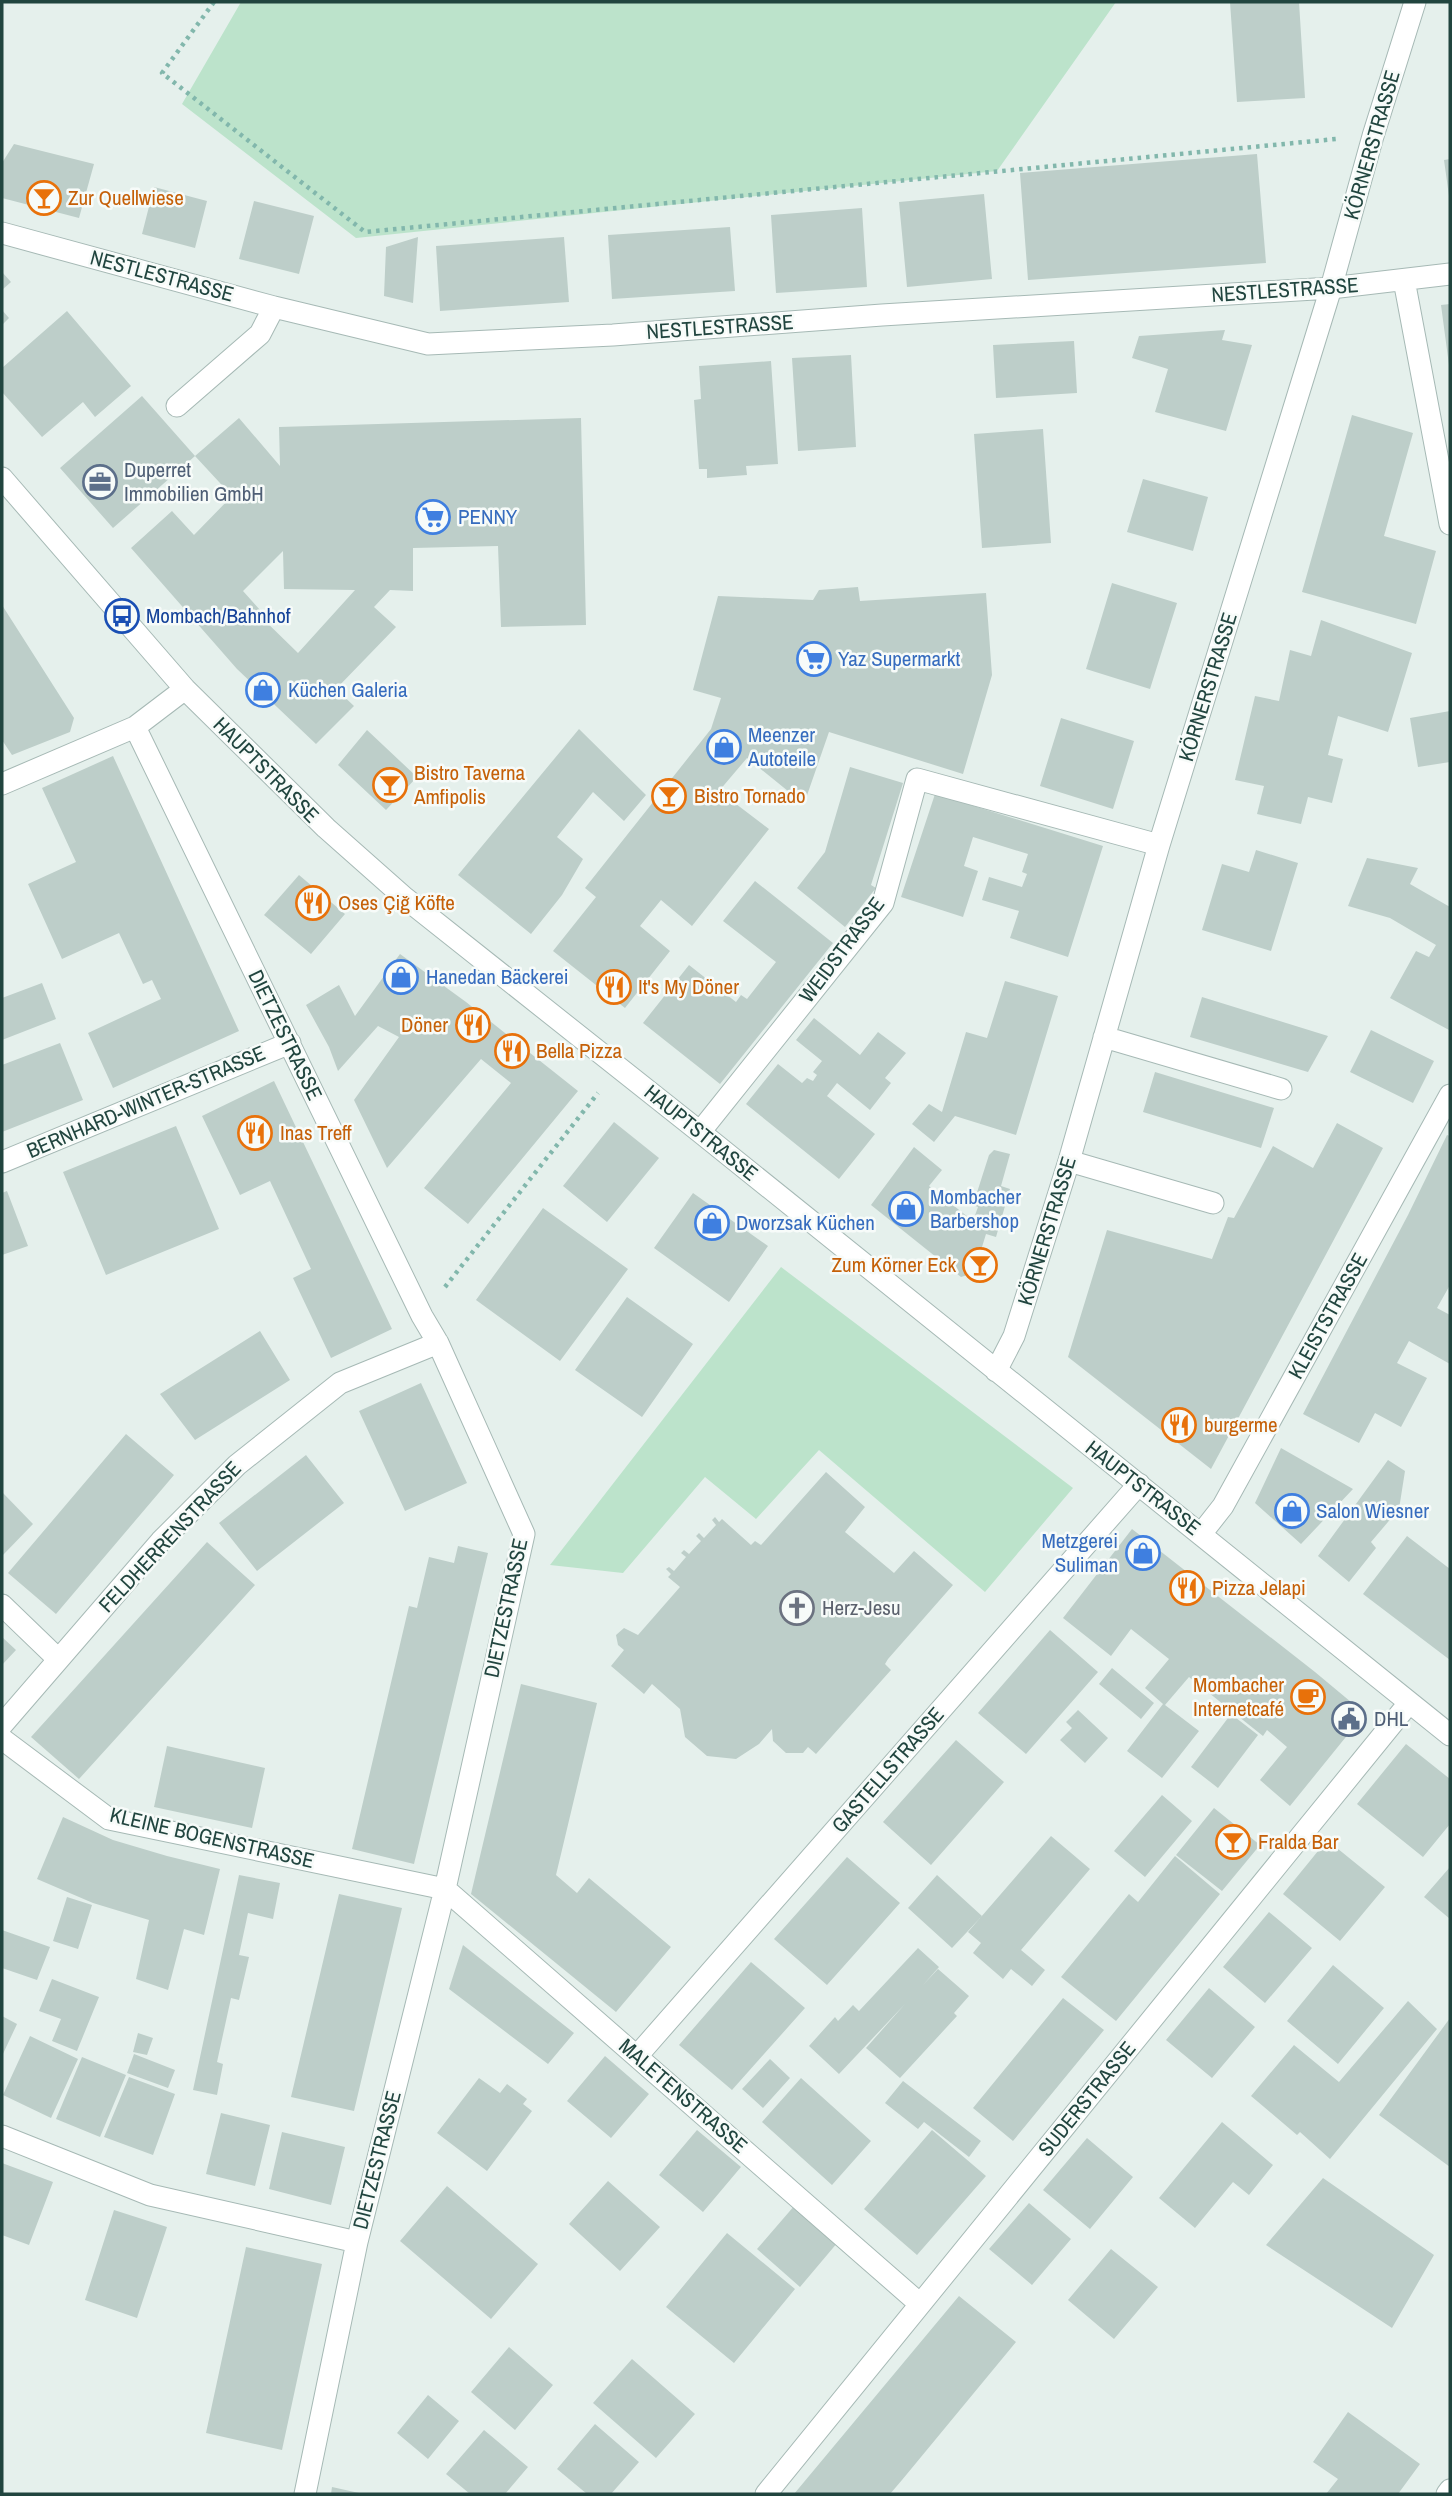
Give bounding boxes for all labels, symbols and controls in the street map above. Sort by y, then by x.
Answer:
street label: KÖRNERSTRASSE [1336,67,1407,223]
bar icon: Zur Quellwiese [25,179,63,217]
place label: Zur Quellwiese [68,183,184,212]
street label: NESTLESTRASSE [87,242,237,309]
street label: NESTLESTRASSE [1210,270,1359,309]
street label: NESTLESTRASSE [645,307,794,346]
place label: Duperret Immobilien GmbH [124,455,264,508]
office icon: Duperret Immobilien GmbH [81,463,119,501]
supermarket icon: PENNY [414,498,452,536]
place label: PENNY [458,502,518,531]
bus stop icon: Mombach/Bahnhof [103,597,141,635]
place label: Mombach/Bahnhof [146,601,291,630]
street label: KÖRNERSTRASSE [1171,609,1244,765]
supermarket icon: Yaz Supermarkt [795,640,833,678]
place label: Yaz Supermarkt [838,644,960,673]
shop icon: Küchen Galeria [244,671,282,709]
place label: Küchen Galeria [288,675,408,704]
street label: HAUPTSTRASSE [207,710,326,829]
place label: Meenzer Autoteile [747,720,816,773]
shop icon: Meenzer Autoteile [705,728,743,766]
place label: Bistro Taverna Amfipolis [413,758,525,811]
bar icon: Bistro Taverna Amfipolis [371,766,409,804]
bar icon: Bistro Tornado [650,777,688,815]
place label: Bistro Tornado [694,781,806,810]
restaurant icon: Oses Çiğ Köfte [294,884,332,922]
place label: Oses Çiğ Köfte [338,888,455,917]
street label: WEIDSTRASSE [792,891,891,1008]
shop icon: Hanedan Bäckerei [382,958,420,996]
place label: Hanedan Bäckerei [426,962,569,991]
street label: DIETZESTRASSE [241,965,330,1105]
restaurant icon: It's My Döner [595,968,633,1006]
place label: It's My Döner [638,972,739,1001]
restaurant icon: Döner [454,1006,492,1044]
place label: Döner [401,1010,448,1039]
restaurant icon: Bella Pizza [493,1032,531,1070]
place label: Bella Pizza [536,1036,623,1065]
street label: BERNHARD-WINTER-STRASSE [22,1038,269,1165]
street label: HAUPTSTRASSE [638,1078,764,1188]
restaurant icon: Inas Treff [236,1114,274,1152]
place label: Inas Treff [280,1118,352,1147]
street label: KÖRNERSTRASSE [1010,1153,1083,1309]
place label: Mombacher Barbershop [930,1182,1021,1235]
shop icon: Mombacher Barbershop [887,1190,925,1228]
shop icon: Dworzsak Küchen [693,1204,731,1242]
place label: Dworzsak Küchen [736,1208,875,1237]
bar icon: Zum Körner Eck [961,1246,999,1284]
street label: KLEISTSTRASSE [1281,1248,1374,1384]
place label: Zum Körner Eck [832,1250,956,1279]
restaurant icon: burgerme [1160,1406,1198,1444]
place label: burgerme [1204,1410,1278,1439]
street label: HAUPTSTRASSE [1080,1433,1207,1542]
street label: FELDHERRENSTRASSE [92,1455,247,1619]
shop icon: Salon Wiesner [1273,1492,1311,1530]
place label: Salon Wiesner [1316,1496,1429,1525]
place label: Metzgerei Suliman [1041,1526,1118,1579]
shop icon: Metzgerei Suliman [1124,1534,1162,1572]
street label: DIETZESTRASSE [477,1536,534,1680]
restaurant icon: Pizza Jelapi [1168,1569,1206,1607]
place label: Pizza Jelapi [1212,1573,1306,1602]
church icon: Herz-Jesu [778,1589,816,1627]
place label: Herz-Jesu [822,1593,900,1622]
place label: Mombacher Internetcafé [1193,1670,1284,1723]
cafe icon: Mombacher Internetcafé [1289,1678,1327,1716]
public building icon: DHL [1330,1700,1368,1738]
street label: GASTELLSTRASSE [825,1701,950,1839]
place label: DHL [1374,1704,1409,1733]
street label: KLEINE BOGENSTRASSE [107,1800,317,1875]
bar icon: Fralda Bar [1214,1823,1252,1861]
place label: Fralda Bar [1258,1827,1339,1856]
street label: MALETENSTRASSE [613,2032,754,2160]
street label: SUDERSTRASSE [1031,2035,1142,2162]
street label: DIETZESTRASSE [345,2088,408,2232]

